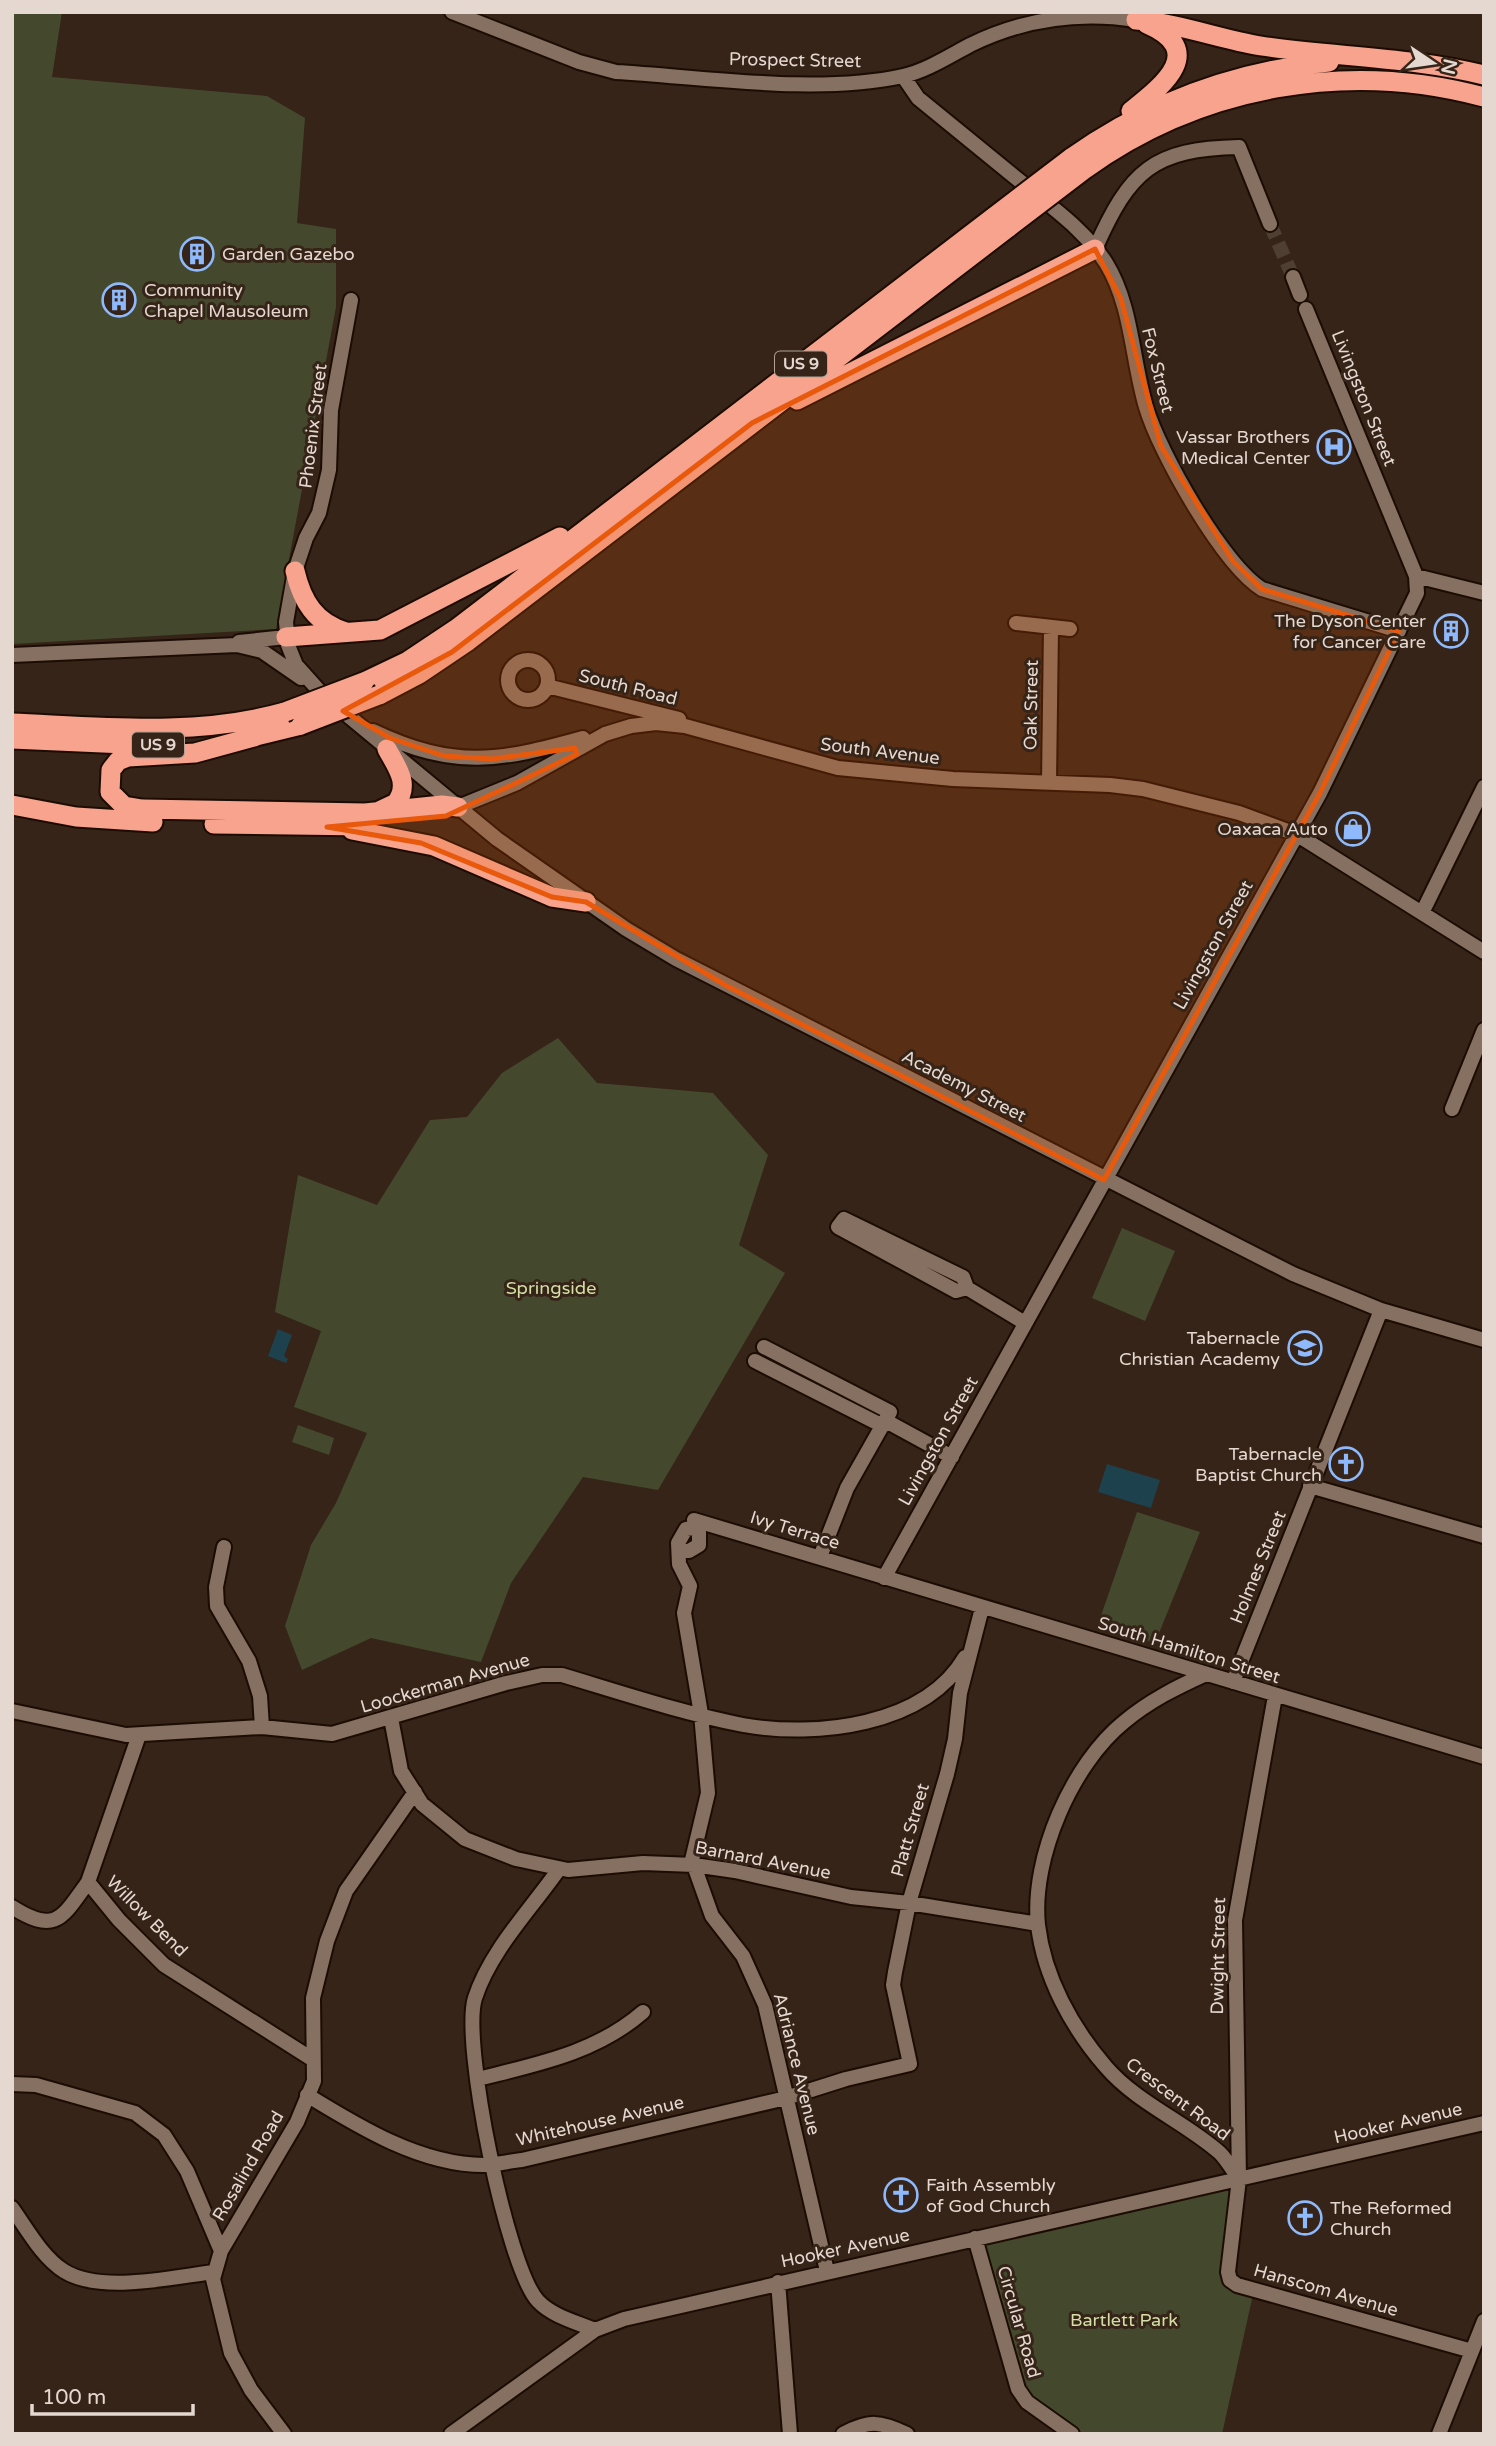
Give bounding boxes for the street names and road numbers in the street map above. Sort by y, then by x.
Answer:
street label: Prospect Street [729,48,861,72]
street label: Fox Street [1137,325,1179,415]
street label: Livingston Street [1327,327,1401,469]
road number: US 9 [775,352,827,376]
street label: Phoenix Street [294,362,332,490]
street label: Oak Street [1019,659,1043,750]
street label: South Road [576,664,680,710]
road number: US 9 [132,732,184,758]
street label: South Avenue [819,733,941,769]
street label: Livingston Street [1168,876,1258,1014]
street label: Academy Street [898,1045,1030,1127]
street label: Livingston Street [893,1372,983,1510]
street label: Ivy Terrace [748,1506,842,1554]
street label: Holmes Street [1225,1507,1291,1627]
street label: South Hamilton Street [1095,1612,1283,1688]
street label: Loockerman Avenue [358,1648,532,1718]
street label: Platt Street [886,1781,934,1879]
street label: Barnard Avenue [693,1836,833,1884]
street label: Willow Bend [102,1871,192,1961]
street label: Dwight Street [1206,1897,1230,2015]
street label: Adriance Avenue [769,1991,825,2137]
street label: Crescent Road [1121,2053,1235,2145]
street label: Whitehouse Avenue [514,2091,686,2151]
street label: Hooker Avenue [1332,2098,1464,2148]
street label: Rosalind Road [208,2107,288,2225]
street label: Hooker Avenue [779,2224,911,2272]
street label: Hanscom Avenue [1251,2259,1401,2321]
street label: Circular Road [992,2263,1046,2381]

